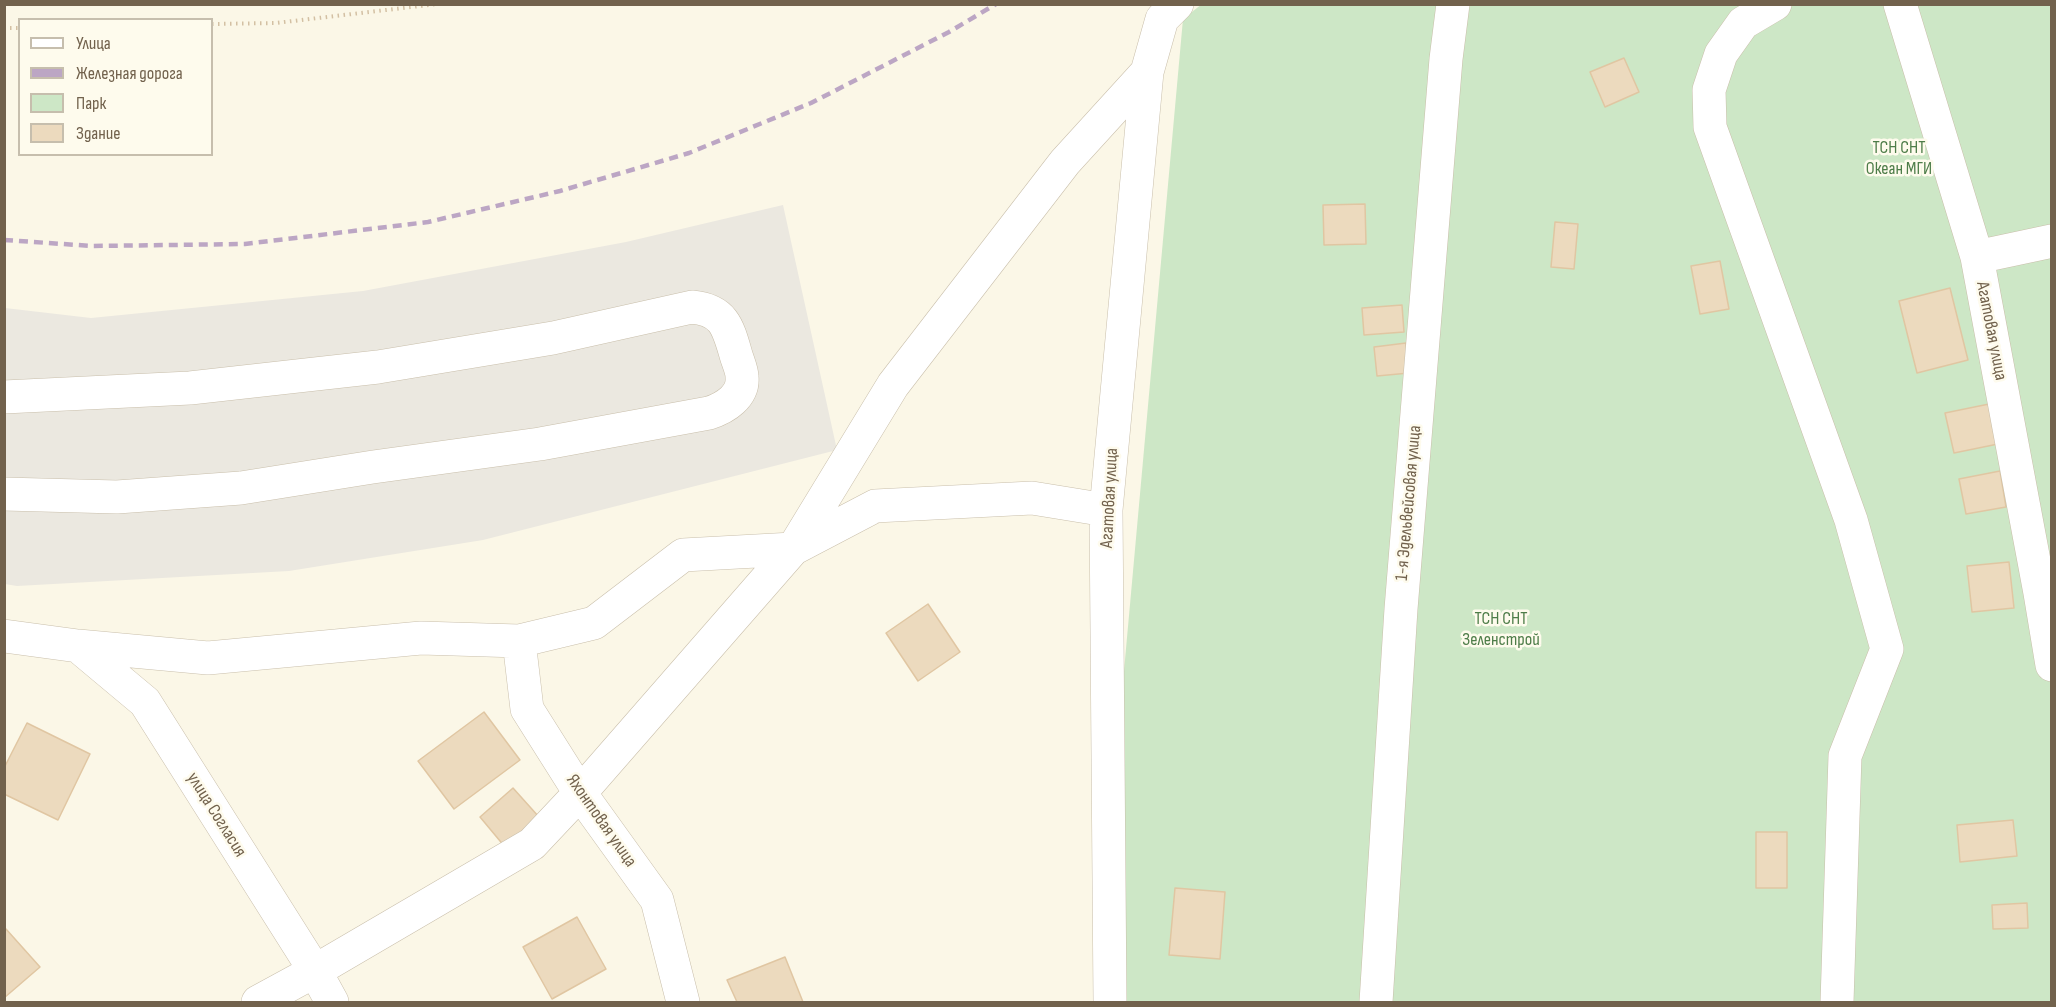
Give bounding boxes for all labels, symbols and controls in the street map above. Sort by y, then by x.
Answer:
legend [18,18,213,156]
text: Улица [76,33,111,54]
text: Железная дорога [76,63,183,84]
text: Парк [76,93,106,114]
text: Здание [76,123,121,144]
park label: ТСН СНТ Океан МГИ [1866,137,1932,180]
street label: Агатовая улица [1971,280,2011,382]
street label: 1-я Эдельвейсовая улица [1391,425,1427,581]
street label: Агатовая улица [1097,447,1123,549]
park label: ТСН СНТ Зеленстрой [1462,608,1540,650]
street label: улица Согласия [181,769,251,861]
street label: Яхонтовая улица [561,770,641,872]

